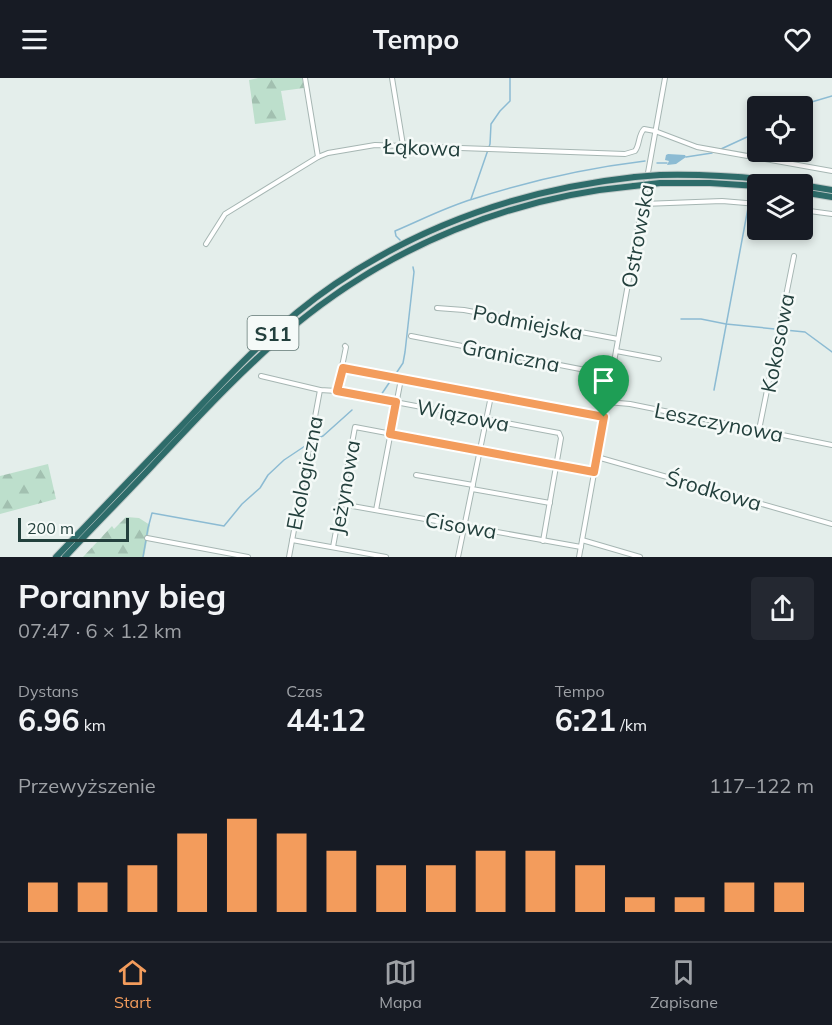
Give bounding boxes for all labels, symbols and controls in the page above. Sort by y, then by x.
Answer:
text: Tempo [373,22,459,56]
icon: menu [18,23,51,56]
icon: heart [781,23,814,56]
map controls [747,96,813,240]
button: locate [747,96,813,162]
street label: Łąkowa [382,133,461,161]
button: layers [747,174,813,240]
street label: Ostrowska [615,182,659,290]
street label: Kokosowa [755,291,799,395]
street label: Podmiejska [471,299,585,345]
road number: S11 [248,316,298,350]
street label: Graniczna [460,333,562,377]
pin [578,355,629,417]
icon: arrive [587,364,620,397]
street label: Wiązowa [414,393,512,437]
street label: Leszczynowa [652,397,786,447]
street label: Ekologiczna [280,414,328,532]
street label: Jeżynowa [323,438,365,536]
street label: Środkowa [663,464,765,516]
street label: Cisowa [423,506,499,544]
scale bar [18,515,129,543]
text: 200 m [27,518,74,538]
text: Poranny bieg [18,575,226,616]
button: share [751,577,814,640]
text: 07:47 · 6 × 1.2 km [18,618,182,643]
text: Dystans [18,681,79,701]
text: Czas [286,681,323,701]
text: Tempo [555,681,605,701]
text: 6.96 [18,701,79,739]
text: 44:12 [286,701,366,739]
text: 6:21 [555,701,616,739]
text: km [79,715,106,735]
text: /km [616,715,647,735]
text: Przewyższenie [18,773,156,798]
text: 117–122 m [709,773,814,798]
tab: Start [114,956,151,1012]
tab: Mapa [379,956,422,1012]
tab: Zapisane [650,956,718,1012]

